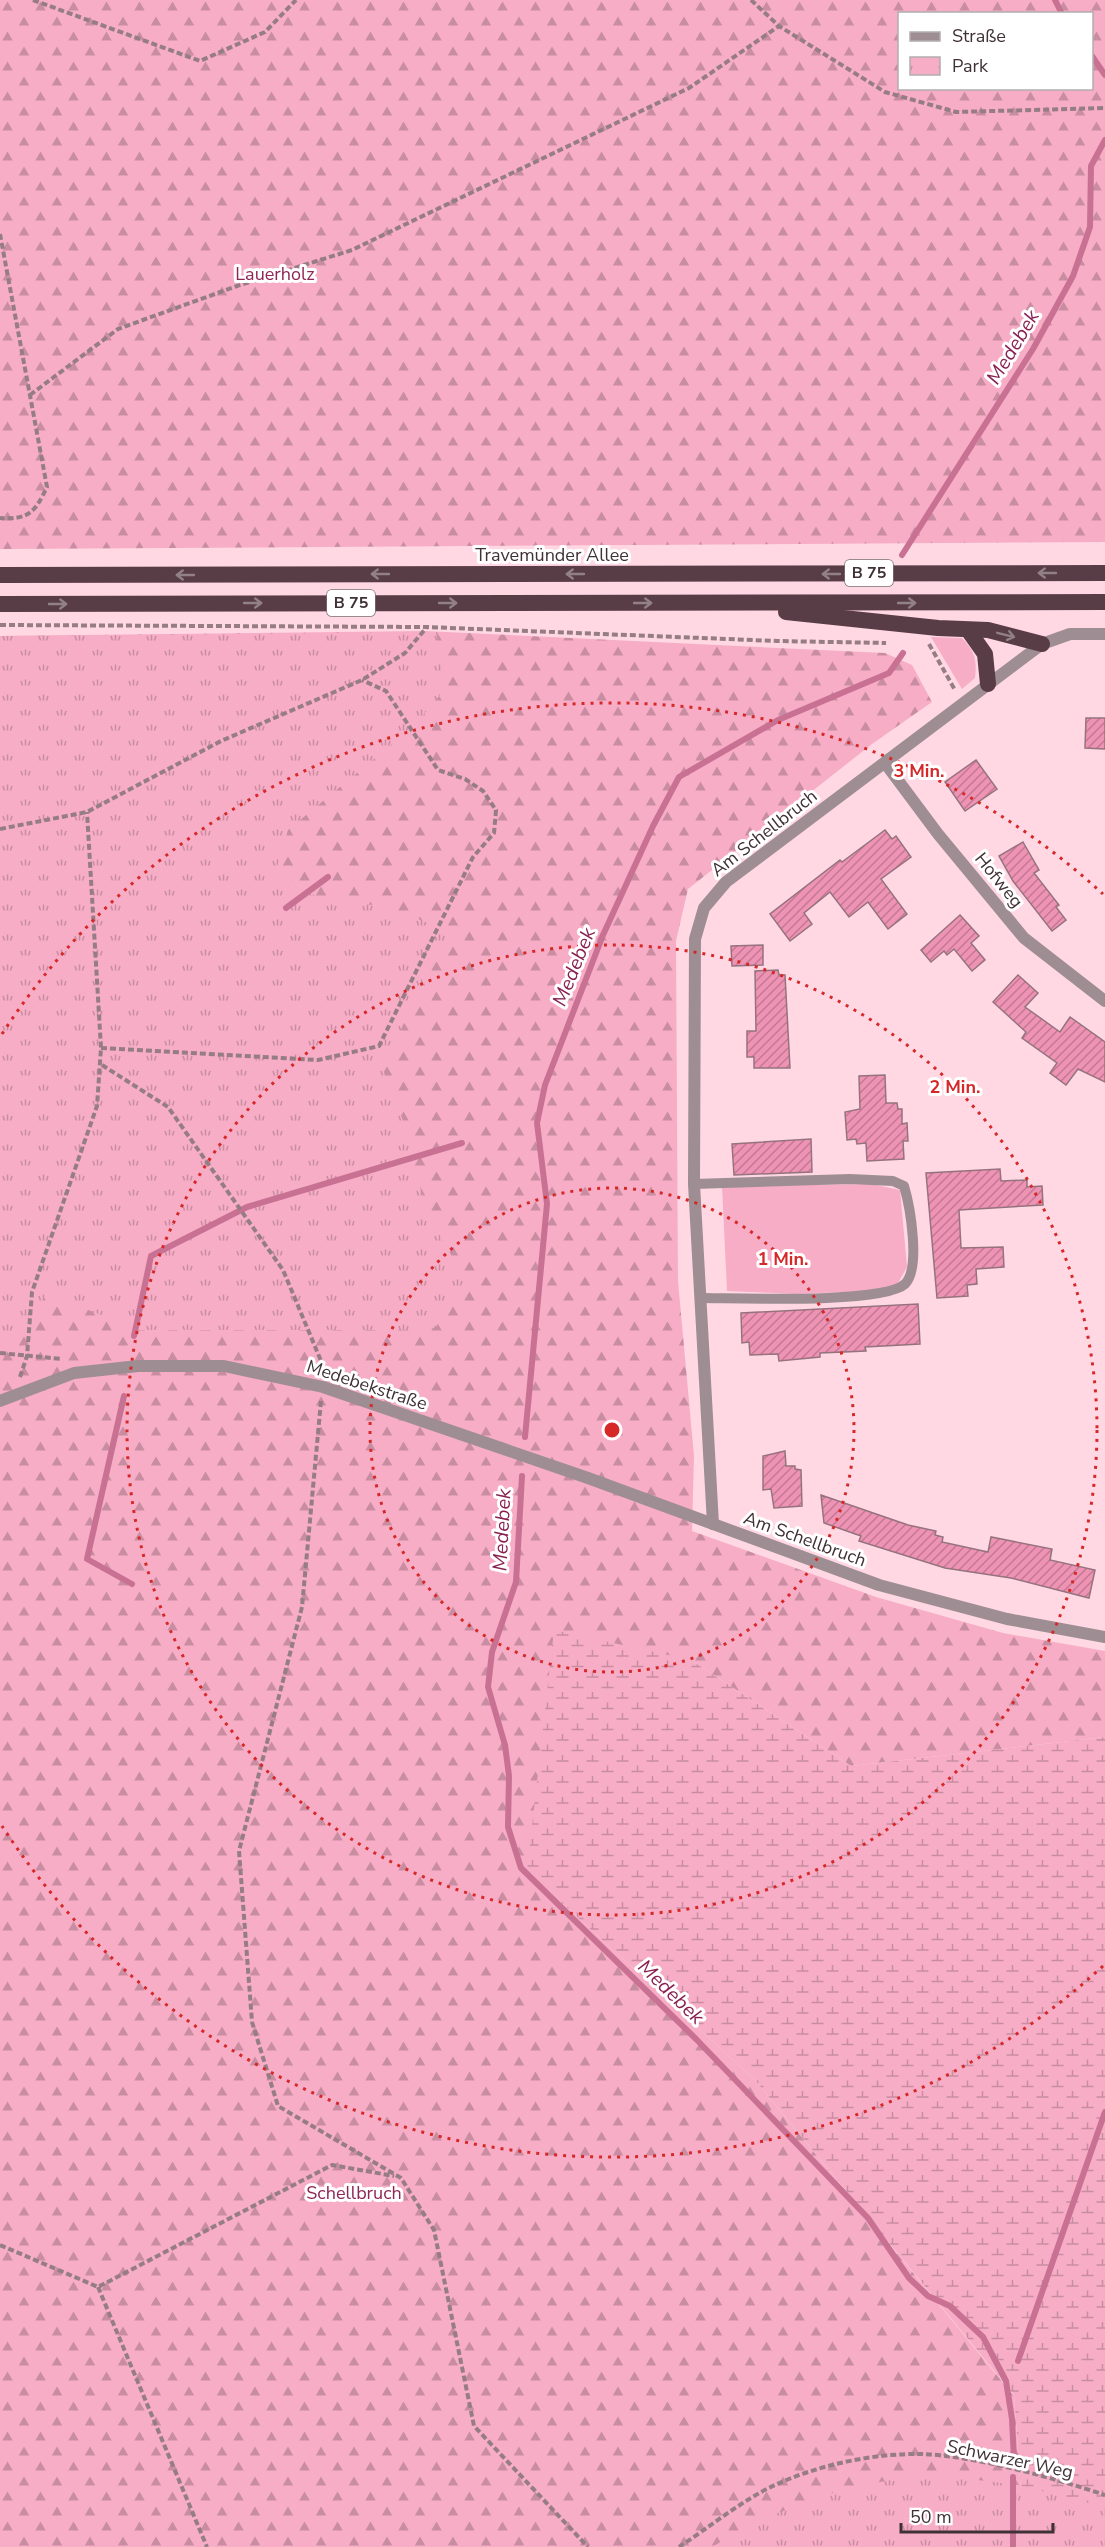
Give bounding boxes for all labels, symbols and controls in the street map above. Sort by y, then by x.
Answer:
legend [898,12,1093,90]
text: Straße [952,24,1006,48]
text: Park [952,54,989,78]
park label: Lauerholz [235,262,315,286]
water label: Medebek [980,304,1046,389]
street label: Travemünder Allee [475,543,629,567]
road number: B 75 [845,560,893,586]
one-way arrow [1037,567,1057,579]
one-way arrow [566,568,586,580]
one-way arrow [821,568,841,580]
one-way arrow [176,569,196,581]
one-way arrow [371,569,391,580]
road number: B 75 [327,590,375,616]
one-way arrow [243,597,263,609]
one-way arrow [438,597,458,609]
one-way arrow [633,597,653,609]
one-way arrow [896,597,916,609]
one-way arrow [48,598,68,610]
one-way arrow [996,629,1015,641]
text: 3 Min. [894,759,944,783]
street label: Am Schellbruch [706,784,822,882]
street label: Hofweg [969,847,1029,913]
water label: Medebek [546,923,602,1010]
text: 2 Min. [930,1075,980,1099]
text: 1 Min. [758,1247,808,1271]
street label: Medebekstraße [304,1354,430,1416]
centre of rings [602,1420,622,1440]
water label: Medebek [486,1487,518,1572]
street label: Am Schellbruch [740,1506,870,1572]
water label: Medebek [632,1954,711,2031]
park label: Schellbruch [306,2181,402,2205]
street label: Schwarzer Weg [945,2434,1075,2484]
scale bar [901,2496,1052,2534]
text: 50 m [910,2505,952,2529]

